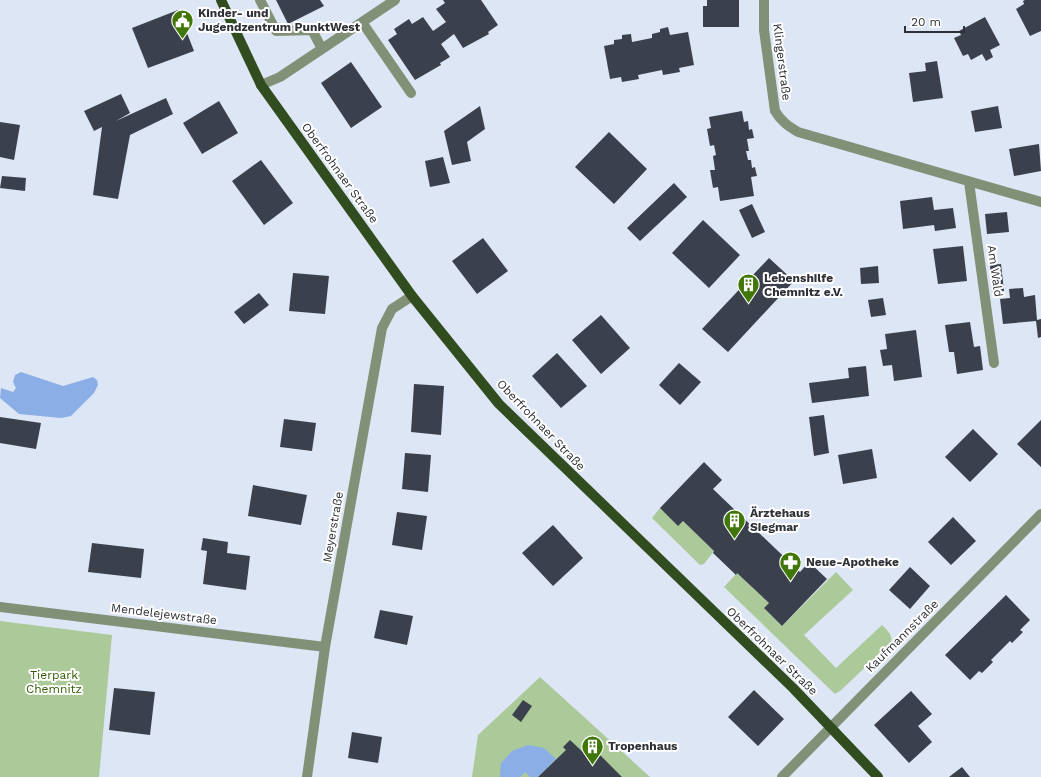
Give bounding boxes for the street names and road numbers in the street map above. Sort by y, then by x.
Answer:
street label: Klingerstraße [770,23,794,101]
street label: Oberfrohnaer Straße [299,120,381,226]
street label: Am Wald [984,244,1006,298]
street label: Oberfrohnaer Straße [494,377,588,473]
street label: Meyerstraße [320,490,346,564]
street label: Kaufmannstraße [863,597,941,675]
street label: Mendelejewstraße [110,601,218,627]
street label: Oberfrohnaer Straße [724,604,820,698]

